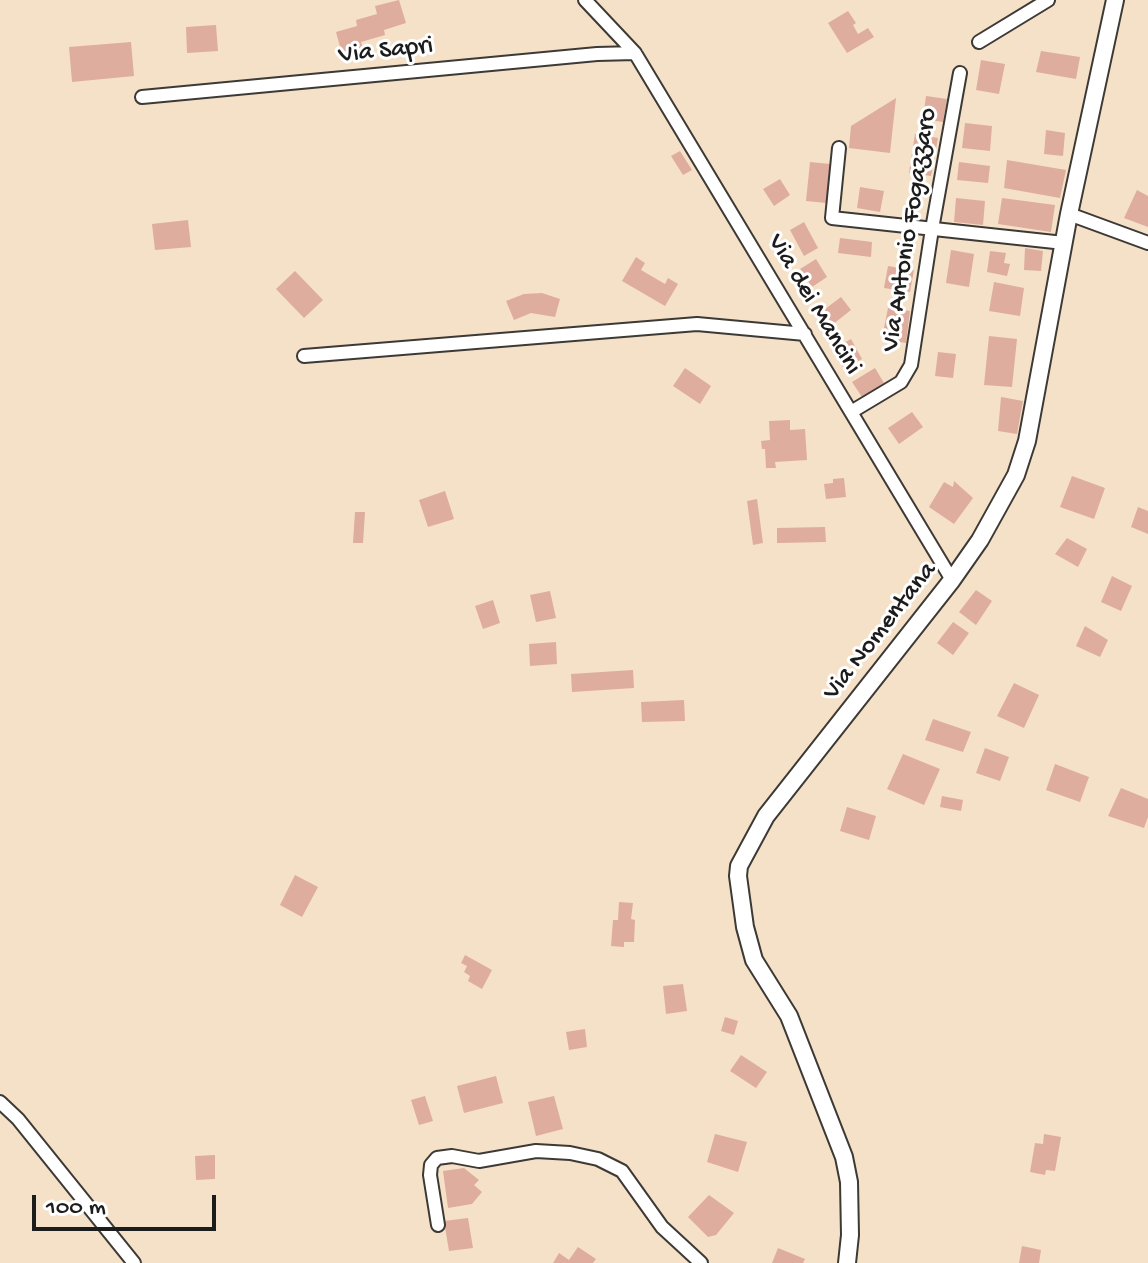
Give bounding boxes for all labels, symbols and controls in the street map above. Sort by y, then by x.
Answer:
street label: Via Sapri [337,32,435,72]
street label: Via Antonio Fogazzaro [876,106,946,354]
street label: Via dei Mancini [759,229,867,381]
street label: Via Nomentana [817,557,945,707]
scale bar [36,1179,220,1229]
text: 100 m [46,1194,106,1223]

